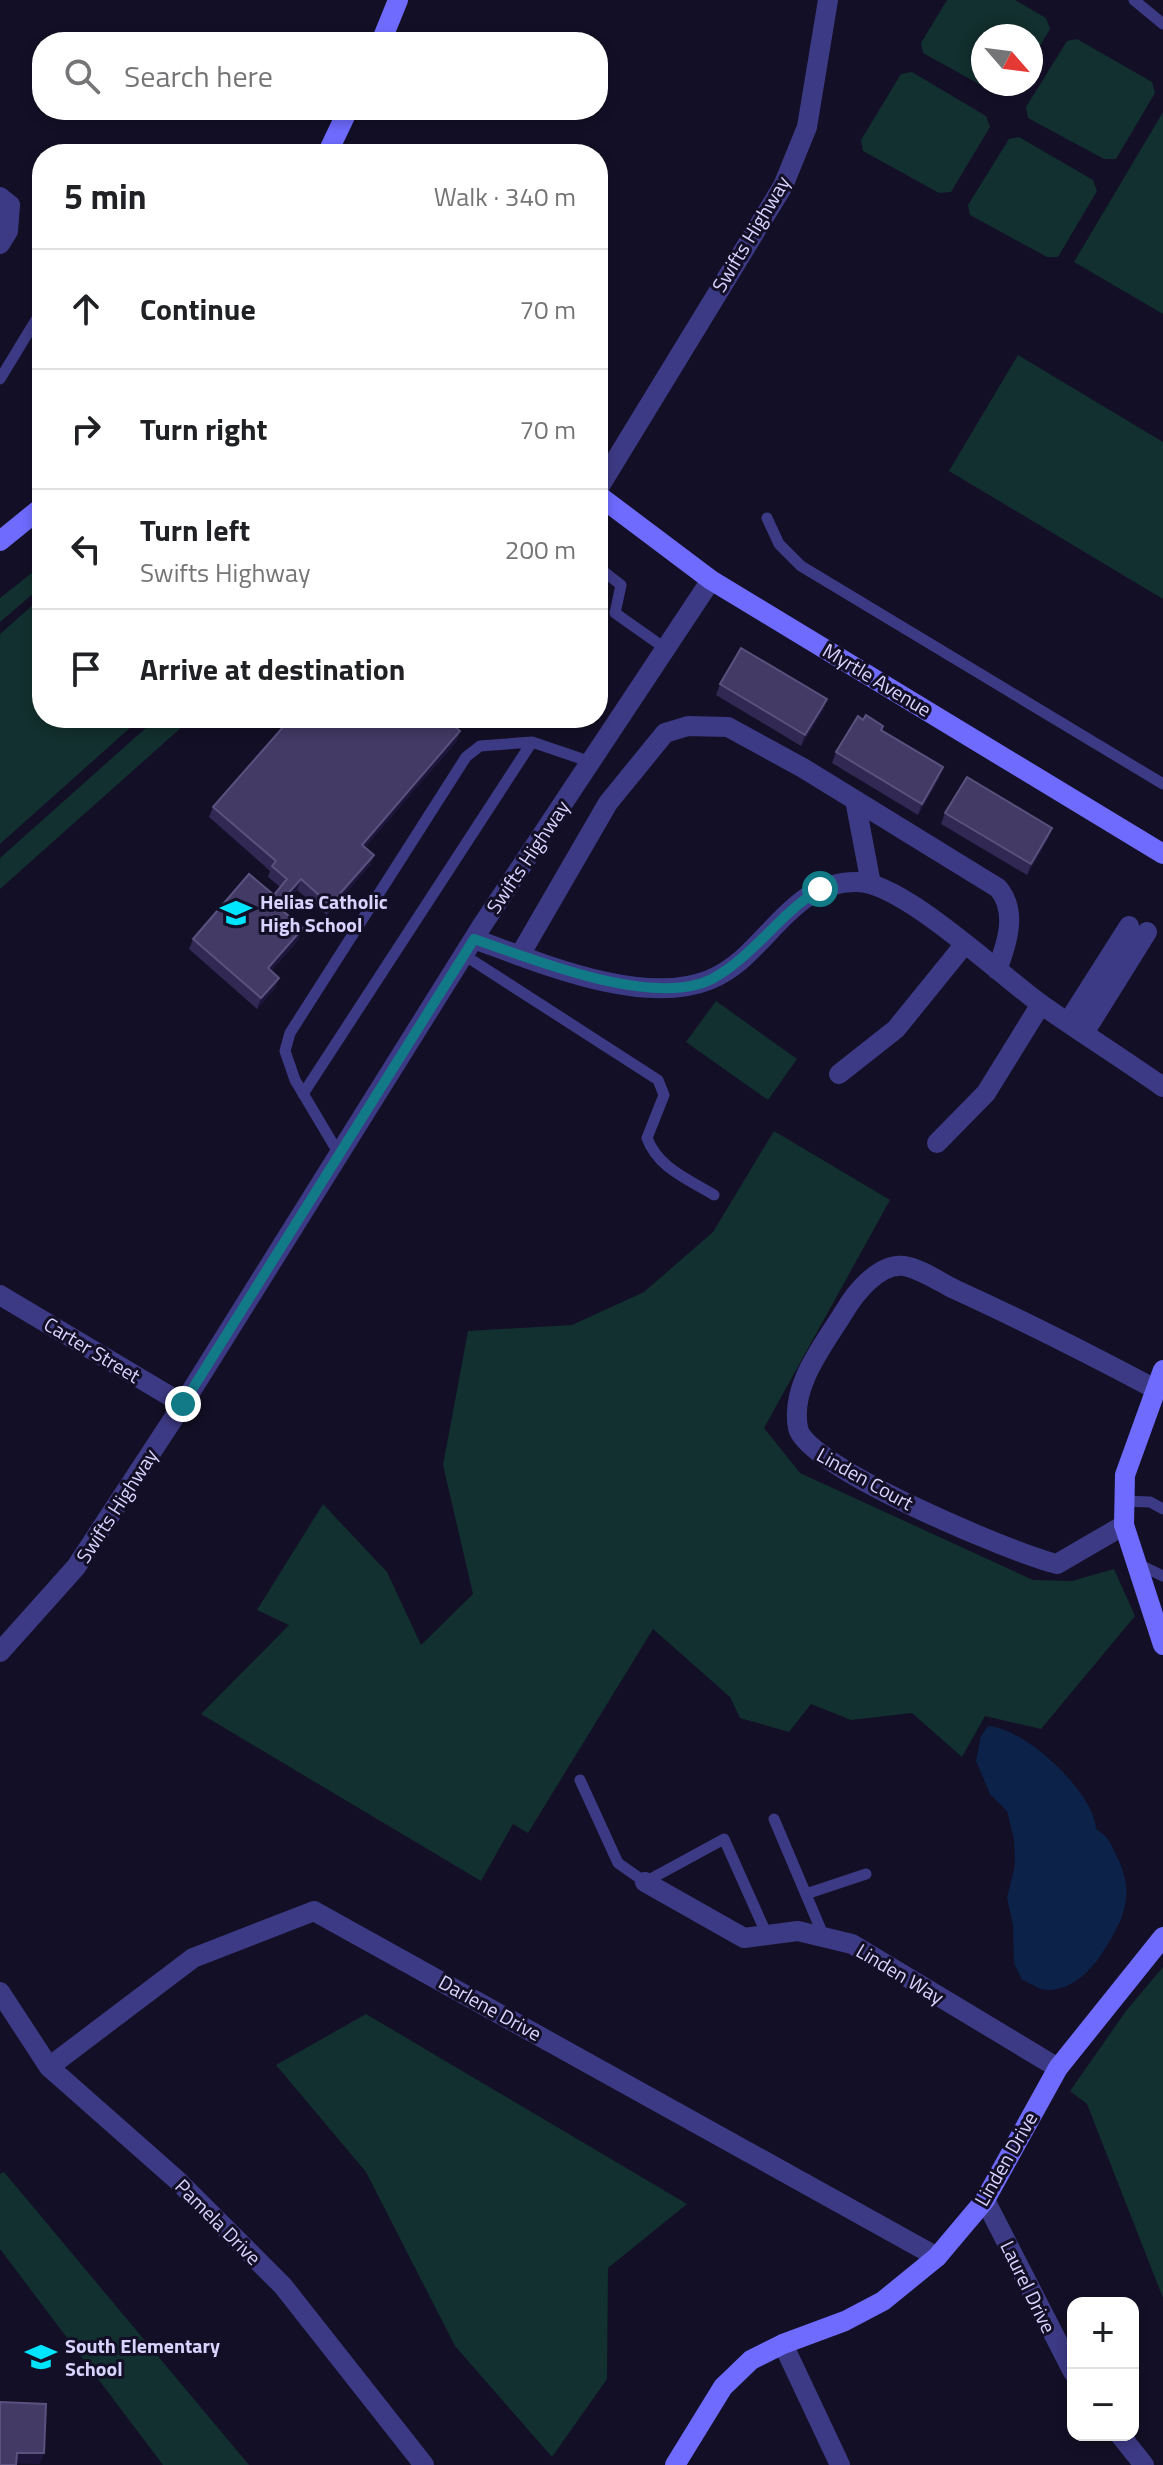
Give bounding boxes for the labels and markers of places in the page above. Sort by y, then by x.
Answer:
place label: Helias Catholic High School [260,886,388,940]
school or university icon: Helias Catholic High School [219,896,253,930]
place label: South Elementary School [65,2330,220,2384]
school or university icon: South Elementary School [24,2340,58,2374]

